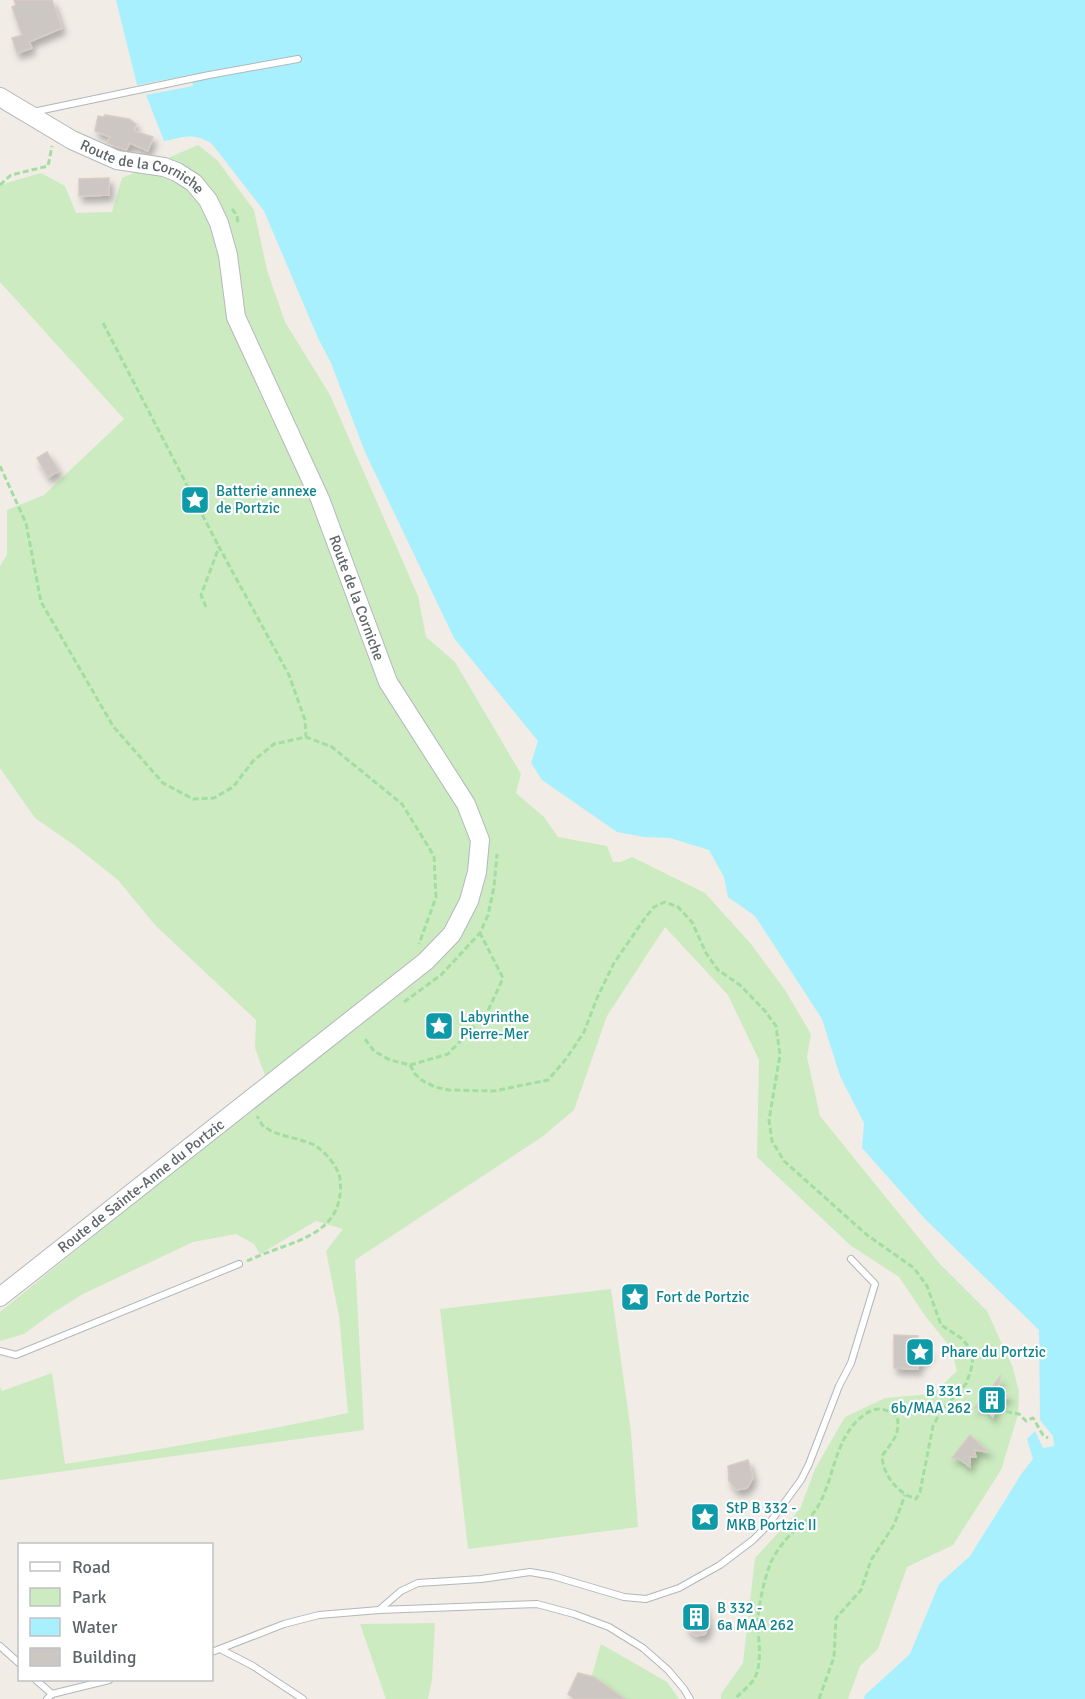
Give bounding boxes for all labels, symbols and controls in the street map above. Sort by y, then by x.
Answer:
street label: Route de la Corniche [77,136,208,197]
place label: Batterie annexe de Portzic [216,482,317,517]
place icon: Batterie annexe de Portzic [179,484,211,516]
street label: Route de la Corniche [325,533,388,663]
place label: Labyrinthe Pierre-Mer [460,1008,529,1043]
place icon: Labyrinthe Pierre-Mer [423,1010,455,1042]
street label: Route de Sainte-Anne du Portzic [54,1115,228,1257]
place icon: Fort de Portzic [619,1281,651,1313]
place label: Fort de Portzic [656,1288,749,1306]
place icon: Phare du Portzic [904,1336,936,1368]
place label: Phare du Portzic [941,1343,1046,1361]
place label: B 331 - 6b/MAA 262 [891,1382,971,1417]
building icon: B 331 - 6b/MAA 262 [976,1384,1008,1416]
place label: StP B 332 - MKB Portzic II [726,1499,817,1534]
place icon: StP B 332 - MKB Portzic II [689,1501,721,1533]
legend [18,1543,213,1681]
text: Road [72,1556,111,1578]
text: Park [72,1586,107,1608]
place label: B 332 - 6a MAA 262 [717,1599,794,1634]
building icon: B 332 - 6a MAA 262 [680,1601,712,1633]
text: Water [72,1616,118,1638]
text: Building [72,1646,136,1668]

